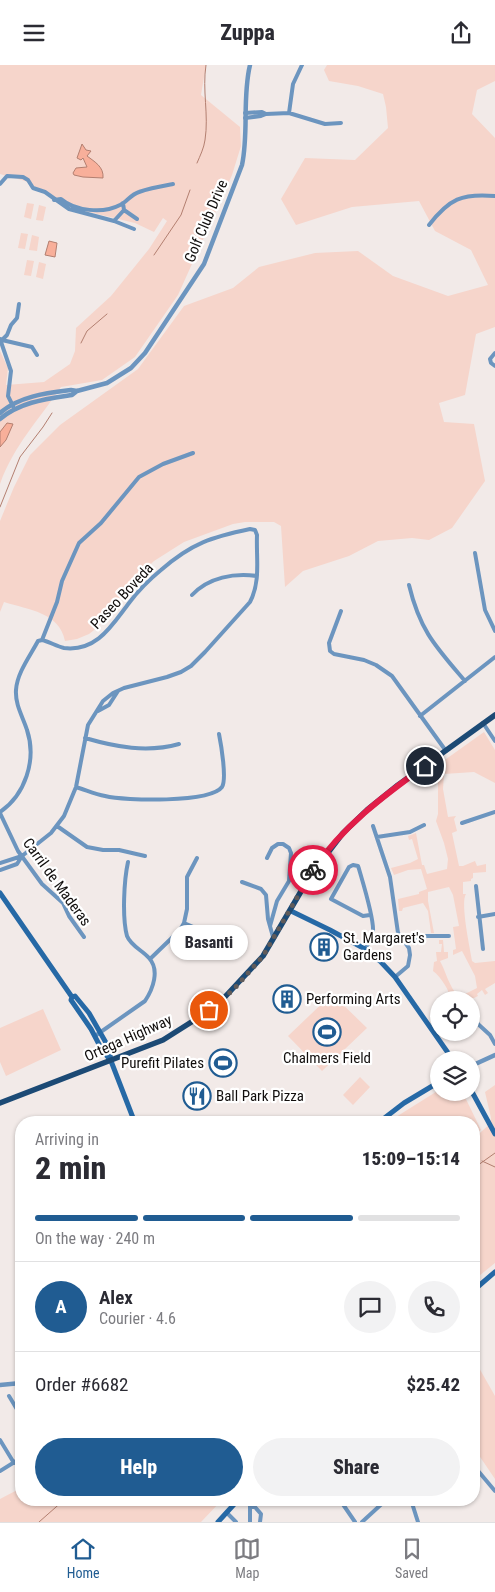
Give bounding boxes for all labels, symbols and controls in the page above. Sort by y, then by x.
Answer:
icon: menu [20,19,48,47]
icon: share [447,19,475,47]
text: Zuppa [220,20,275,45]
street label: Golf Club Drive [181,177,231,265]
street label: Paseo Boveda [87,559,157,633]
pin [404,745,446,787]
icon: home [411,752,439,780]
street label: Carril de Maderas [19,834,95,930]
courier [288,845,338,895]
icon: bike [299,856,327,884]
callout: Basanti [170,925,248,960]
place label: St. Margaret's Gardens [343,929,425,964]
building icon: St. Margaret's Gardens [309,932,339,962]
text: Basanti [185,933,233,952]
building icon: Performing Arts [272,984,302,1014]
pin [188,989,230,1031]
place label: Performing Arts [306,990,401,1008]
map controls [430,991,480,1101]
button: locate [430,991,480,1041]
icon: bag [195,996,223,1024]
street label: Ortega Highway [81,1011,175,1065]
sports icon: Chalmers Field [312,1017,342,1047]
sports icon: Purefit Pilates [208,1048,238,1078]
place label: Chalmers Field [283,1049,371,1067]
button: layers [430,1051,480,1101]
place label: Purefit Pilates [121,1054,204,1072]
restaurant icon: Ball Park Pizza [182,1081,212,1111]
place label: Ball Park Pizza [216,1087,304,1105]
text: Arriving in [35,1130,99,1149]
text: 15:09–15:14 [362,1147,460,1170]
text: 2 min [35,1149,106,1187]
text: On the way · 240 m [35,1229,155,1248]
button: chat [344,1281,396,1333]
button: phone [408,1281,460,1333]
text: Alex [99,1286,133,1309]
text: A [55,1295,67,1318]
text: Courier · 4.6 [99,1309,176,1328]
text: Order #6682 [35,1373,128,1396]
text: $25.42 [406,1373,460,1396]
button: Help [35,1438,243,1496]
button: Share [253,1438,460,1496]
tab: Home [67,1535,100,1581]
tab: Map [233,1535,261,1581]
tab: Saved [395,1535,428,1581]

